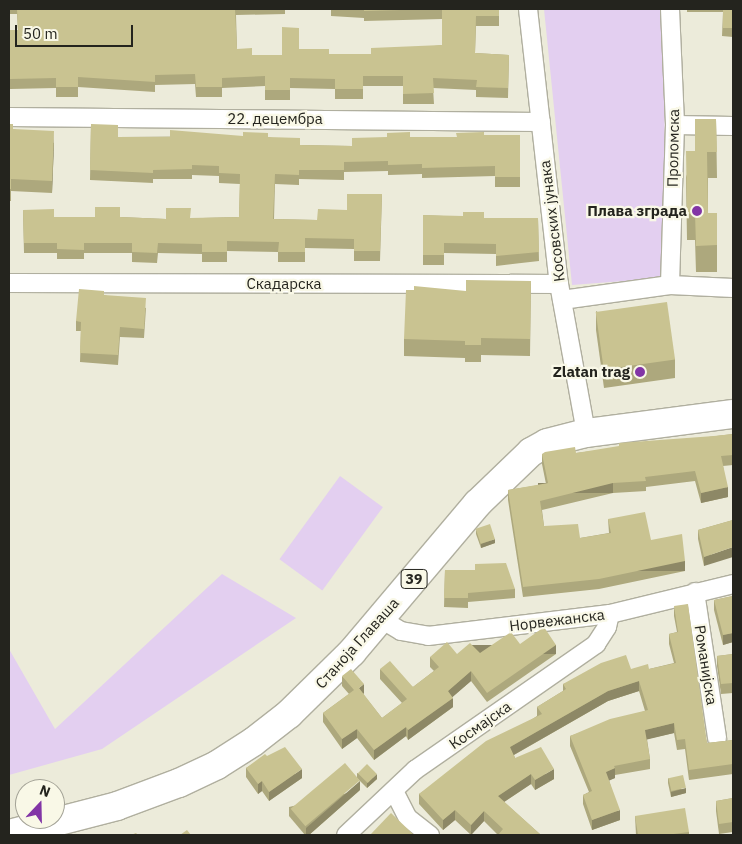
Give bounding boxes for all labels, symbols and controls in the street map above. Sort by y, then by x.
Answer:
scale bar [18,15,135,47]
text: 50 m [23,24,58,43]
street label: Проломска [663,109,683,187]
street label: 22. децембра [227,110,323,128]
street label: Косовских јунака [536,159,568,283]
place label: Плава зграда [587,202,687,220]
marker: Плава зграда [691,205,703,217]
street label: Скадарска [246,275,322,293]
place label: Zlatan trag [553,363,630,381]
marker: Zlatan trag [634,366,646,378]
road number: 39 [400,568,428,590]
street label: Станоја Главаша [312,594,402,692]
street label: Норвежанска [508,605,606,635]
street label: Романијска [691,624,721,706]
street label: Космајска [446,697,514,753]
north arrow [15,779,65,829]
text: N [37,781,53,801]

